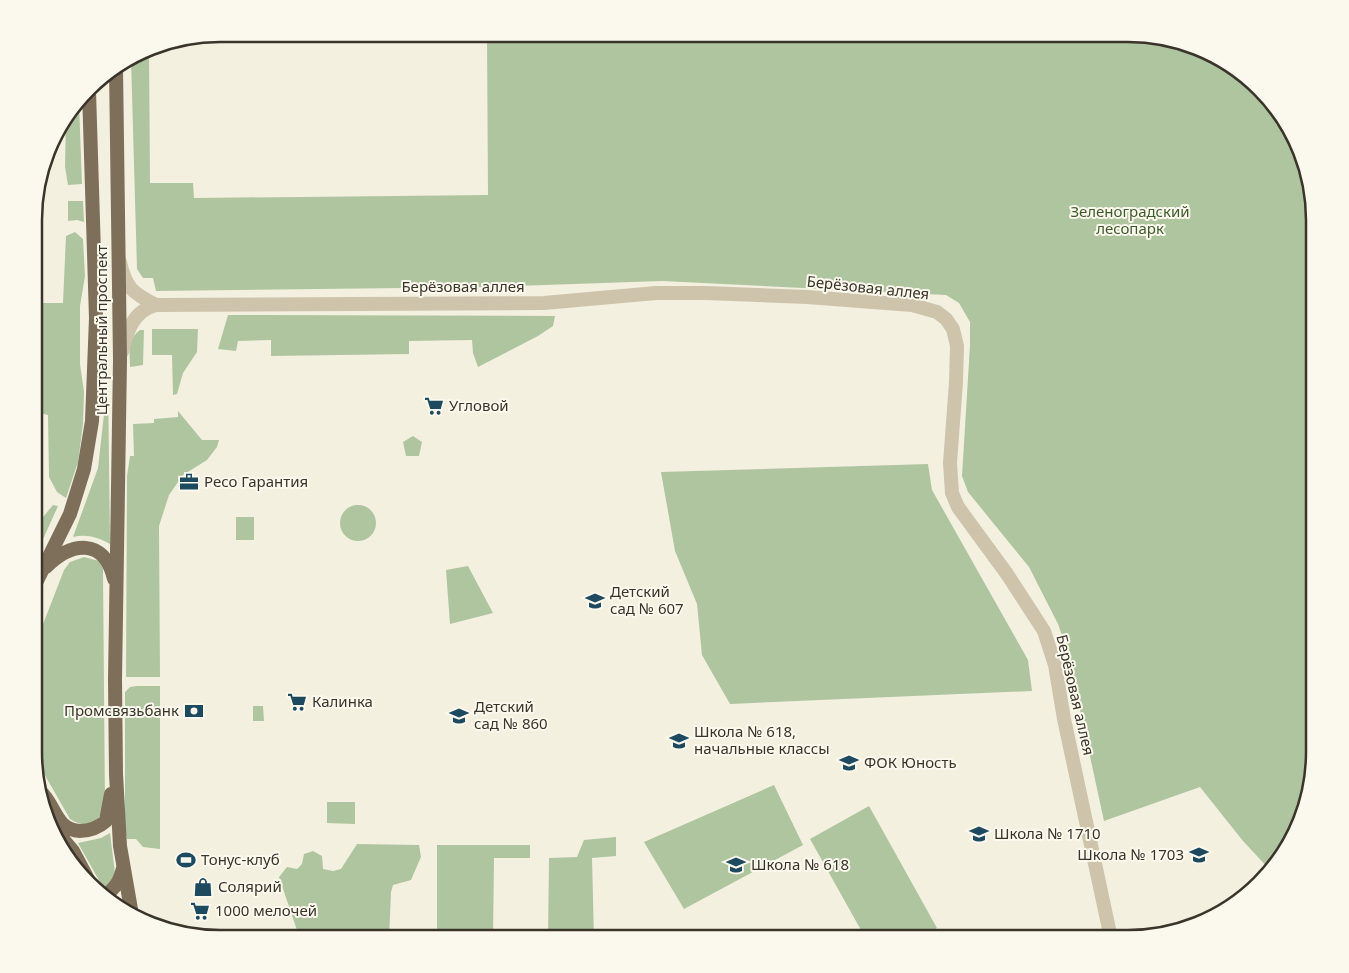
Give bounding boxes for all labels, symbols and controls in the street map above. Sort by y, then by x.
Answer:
park label: Зеленоградский лесопарк [1070,201,1190,238]
street label: Центральный проспект [91,245,111,415]
street label: Берёзовая аллея [806,271,930,303]
street label: Берёзовая аллея [401,276,525,296]
supermarket icon: Угловой [423,395,445,417]
place label: Угловой [449,395,509,415]
office icon: Ресо Гарантия [178,471,200,493]
place label: Ресо Гарантия [204,471,308,491]
place label: Детский сад № 607 [610,581,684,618]
school or university icon: Детский сад № 607 [584,590,606,612]
street label: Берёзовая аллея [1052,633,1100,757]
supermarket icon: Калинка [286,691,308,713]
place label: Калинка [312,691,373,711]
place label: Детский сад № 860 [474,696,548,733]
place label: Промсвязьбанк [64,700,179,720]
bank icon: Промсвязьбанк [183,700,205,722]
school or university icon: Детский сад № 860 [448,705,470,727]
place label: Школа № 618, начальные классы [694,721,830,758]
school or university icon: Школа № 618, начальные классы [668,730,690,752]
school or university icon: ФОК Юность [838,752,860,774]
place label: ФОК Юность [864,752,957,772]
school or university icon: Школа № 1710 [968,823,990,845]
place label: Школа № 1710 [994,823,1101,843]
place label: Школа № 1703 [1077,844,1184,864]
school or university icon: Школа № 1703 [1188,844,1210,866]
sports icon: Тонус-клуб [175,849,197,871]
place label: Тонус-клуб [201,849,280,869]
school or university icon: Школа № 618 [725,854,747,876]
place label: Школа № 618 [751,854,849,874]
shop icon: Солярий [192,876,214,898]
place label: Солярий [218,876,282,896]
supermarket icon: 1000 мелочей [189,900,211,922]
place label: 1000 мелочей [215,900,317,920]

